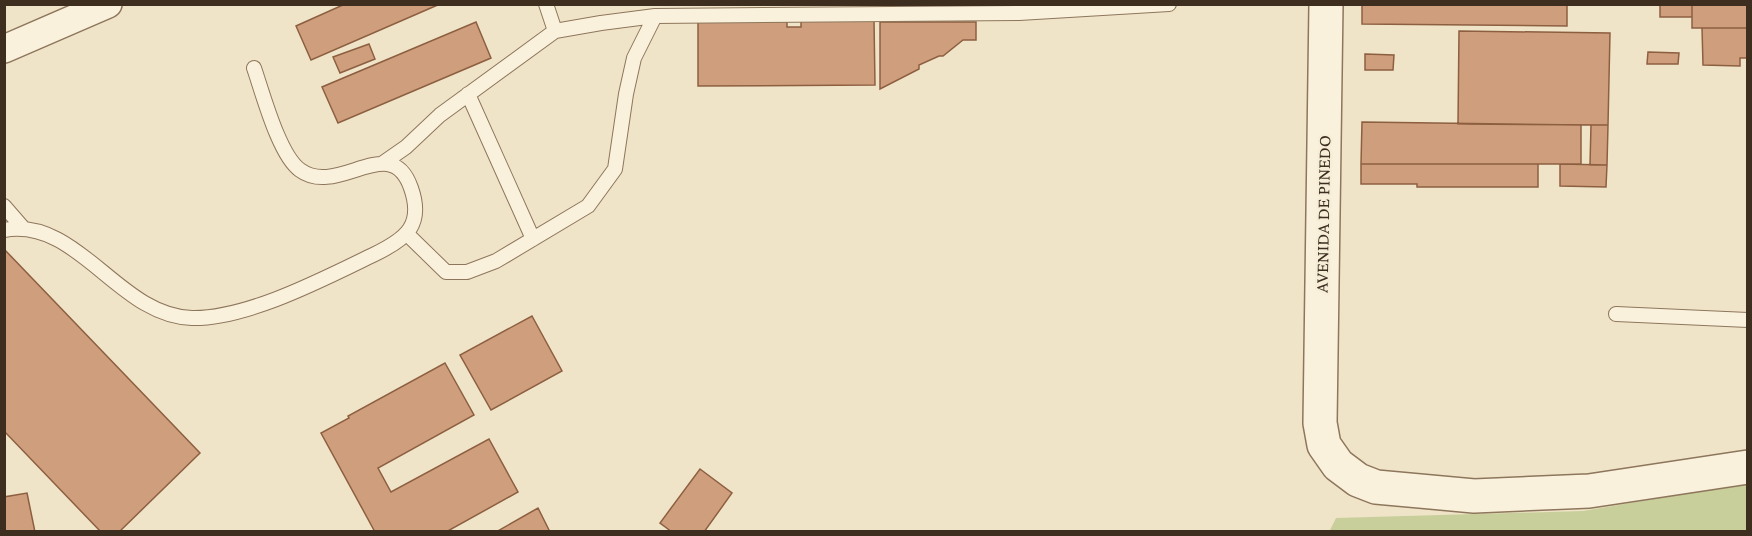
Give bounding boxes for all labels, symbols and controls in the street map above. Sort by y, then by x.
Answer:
street label: AVENIDA DE PINEDO [1312,135,1334,293]

